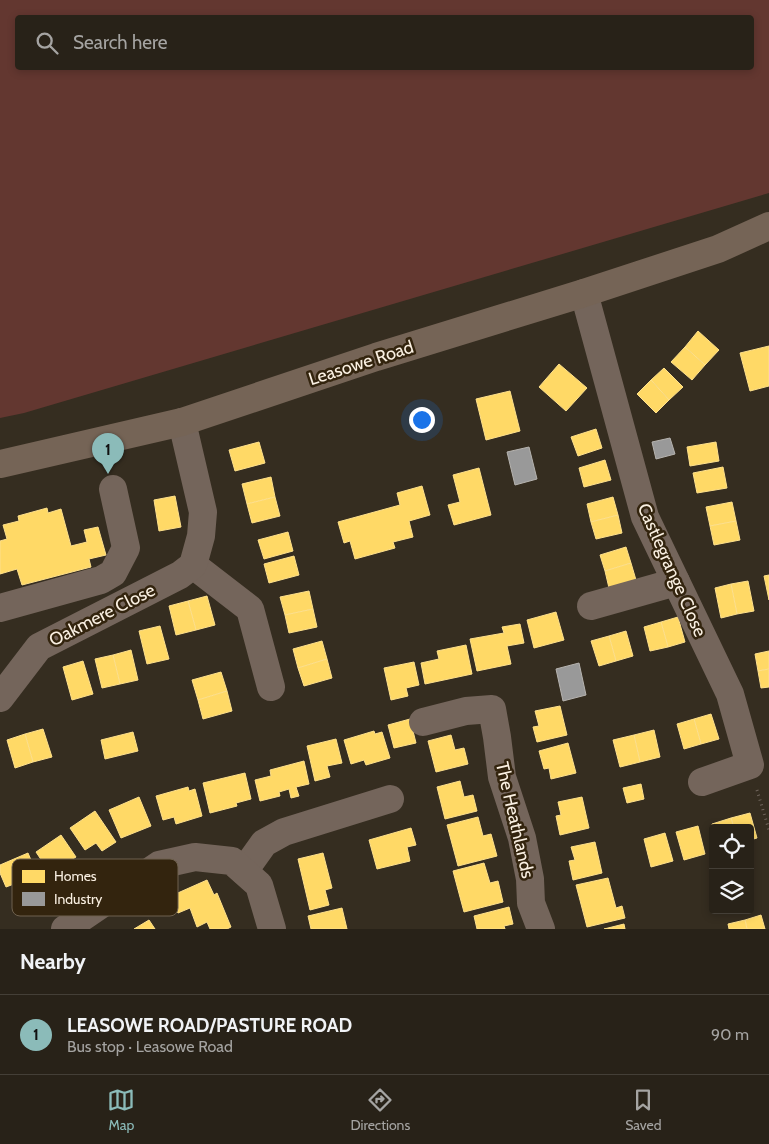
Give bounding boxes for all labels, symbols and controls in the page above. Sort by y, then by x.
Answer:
search box [15,15,754,70]
icon: search [33,29,61,57]
text: Search here [73,31,167,54]
street label: Leasowe Road [306,336,416,390]
your location [409,407,435,433]
pin: 1 [92,433,124,474]
street label: Castlegrange Close [633,500,711,640]
street label: Oakmere Close [45,579,159,651]
street label: The Heathlands [491,760,539,880]
map controls [709,824,754,914]
button: locate [709,824,754,869]
legend [12,859,178,916]
text: Homes [54,867,97,885]
button: layers [709,869,754,914]
text: Industry [54,890,102,908]
text: Nearby [20,949,86,974]
text: LEASOWE ROAD/PASTURE ROAD [67,1014,352,1037]
text: 1 [33,1025,39,1044]
text: 90 m [711,1025,749,1044]
text: Bus stop · Leasowe Road [67,1037,233,1056]
tab: Map [107,1086,135,1134]
tab: Directions [350,1086,410,1134]
tab: Saved [625,1086,662,1134]

